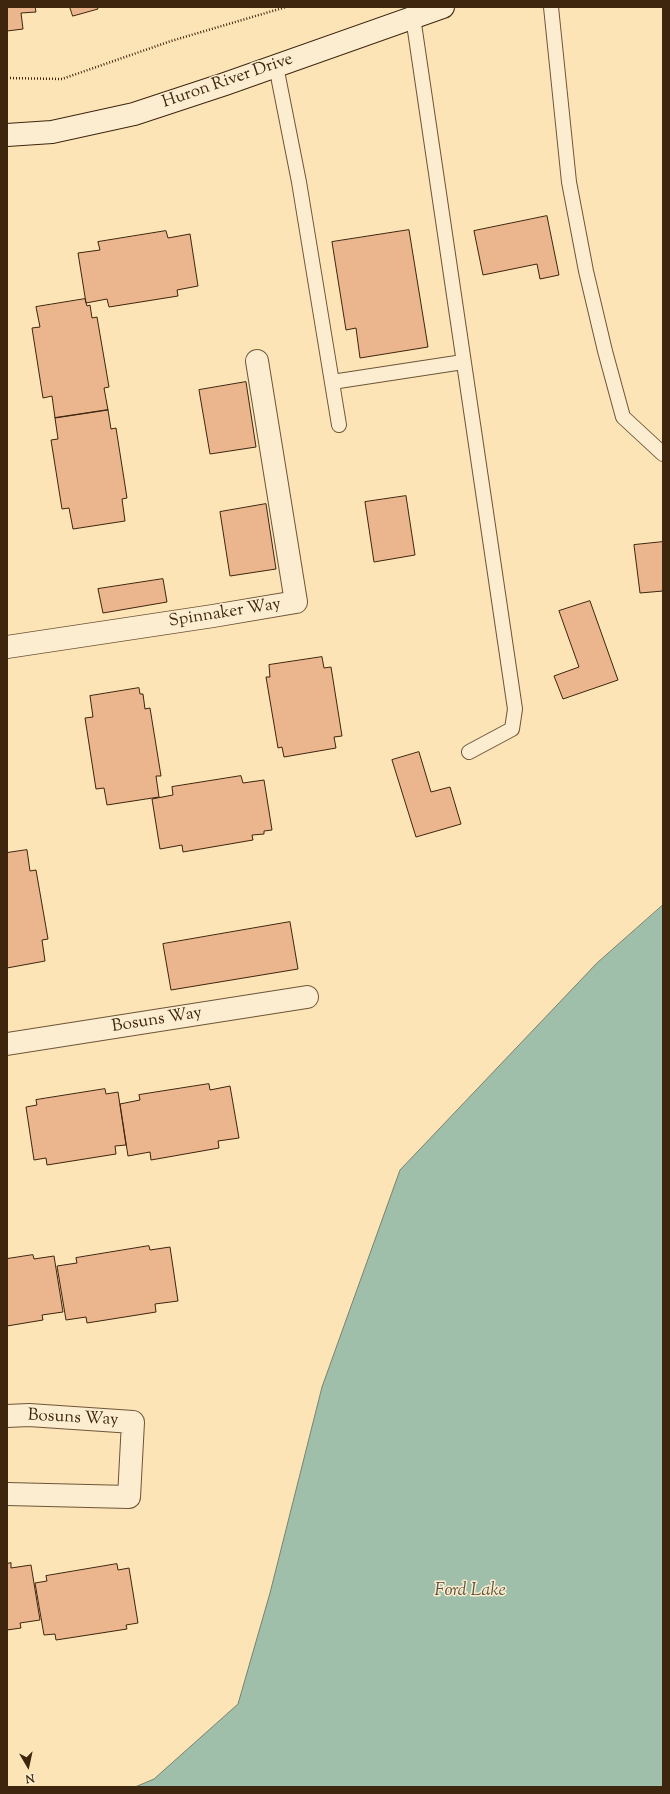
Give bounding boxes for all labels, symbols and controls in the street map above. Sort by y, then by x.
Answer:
street label: Huron River Drive [160,50,296,114]
street label: Spinnaker Way [168,595,282,633]
street label: Bosuns Way [111,1004,203,1038]
street label: Bosuns Way [27,1406,119,1432]
water label: Ford Lake [434,1581,506,1603]
north arrow [8,1746,48,1786]
text: N [24,1769,35,1786]

